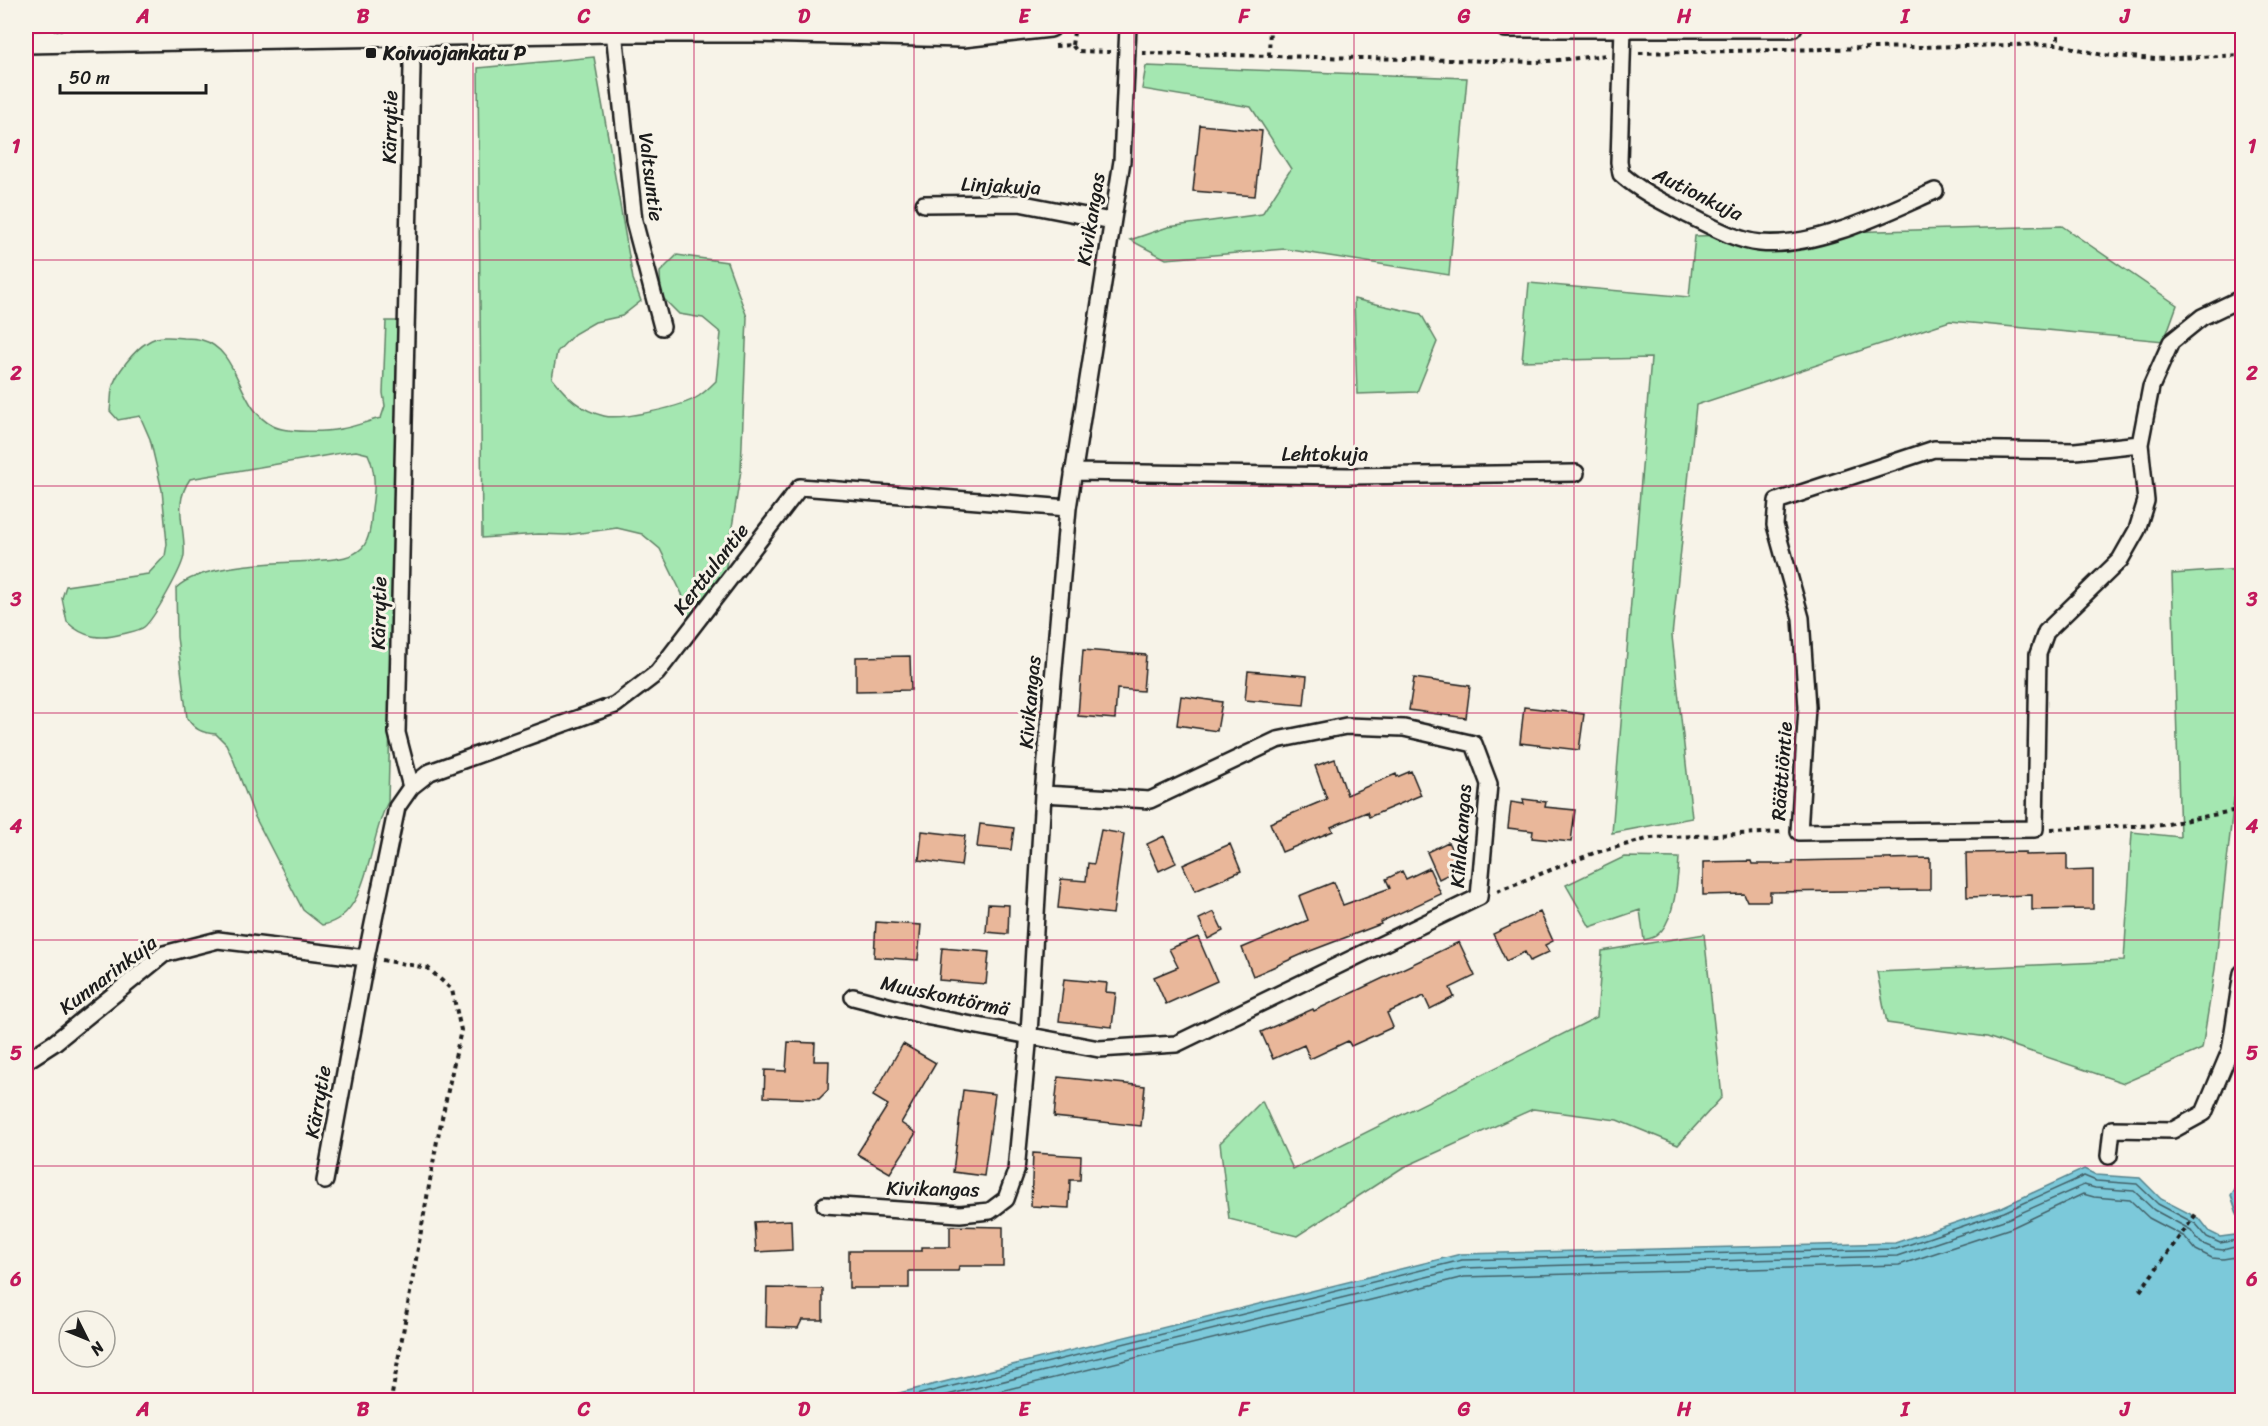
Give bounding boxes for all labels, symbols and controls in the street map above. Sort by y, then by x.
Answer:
text: A [135,0,150,34]
text: B [357,0,370,34]
text: C [577,0,591,34]
text: D [798,0,811,34]
text: E [1018,0,1031,34]
text: F [1238,0,1251,34]
text: G [1457,0,1471,34]
text: H [1676,0,1692,34]
text: I [1900,0,1911,34]
text: J [2119,0,2131,34]
place label: Koivuojankatu P [382,36,527,71]
marker: Koivuojankatu P [364,46,378,60]
scale bar [60,57,206,95]
text: 50 m [69,62,110,94]
street label: Kärrytie [372,90,408,164]
text: 1 [12,129,21,164]
text: 1 [2248,129,2257,164]
street label: Valtsuntie [628,131,674,223]
street label: Autionkuja [1646,157,1750,231]
street label: Linjakuja [960,166,1042,206]
street label: Kivikangas [1066,169,1116,268]
text: 2 [9,356,22,391]
text: 2 [2245,356,2258,391]
street label: Lehtokuja [1282,437,1368,472]
street label: Kerttulantie [664,515,758,623]
street label: Kärrytie [361,576,397,650]
text: 3 [10,582,22,617]
text: 3 [2246,582,2258,617]
street label: Kivikangas [1008,653,1052,750]
street label: Räättiöntie [1761,720,1803,822]
street label: Kihlakangas [1440,782,1482,889]
text: 4 [9,809,23,844]
text: 4 [2245,809,2259,844]
street label: Kunnarinkuja [51,925,166,1024]
street label: Muuskontörmä [877,965,1014,1027]
text: 5 [10,1036,22,1071]
text: 5 [2246,1036,2258,1071]
street label: Kärrytie [294,1063,342,1141]
street label: Kivikangas [886,1171,981,1207]
text: 6 [9,1262,22,1297]
text: 6 [2245,1262,2258,1297]
north arrow [57,1309,117,1369]
text: N [83,1334,113,1363]
text: A [135,1392,150,1426]
text: B [357,1392,370,1426]
text: C [577,1392,591,1426]
text: D [798,1392,811,1426]
text: E [1018,1392,1031,1426]
text: F [1238,1392,1251,1426]
text: G [1457,1392,1471,1426]
text: H [1676,1392,1692,1426]
text: I [1900,1392,1911,1426]
text: J [2119,1392,2131,1426]

